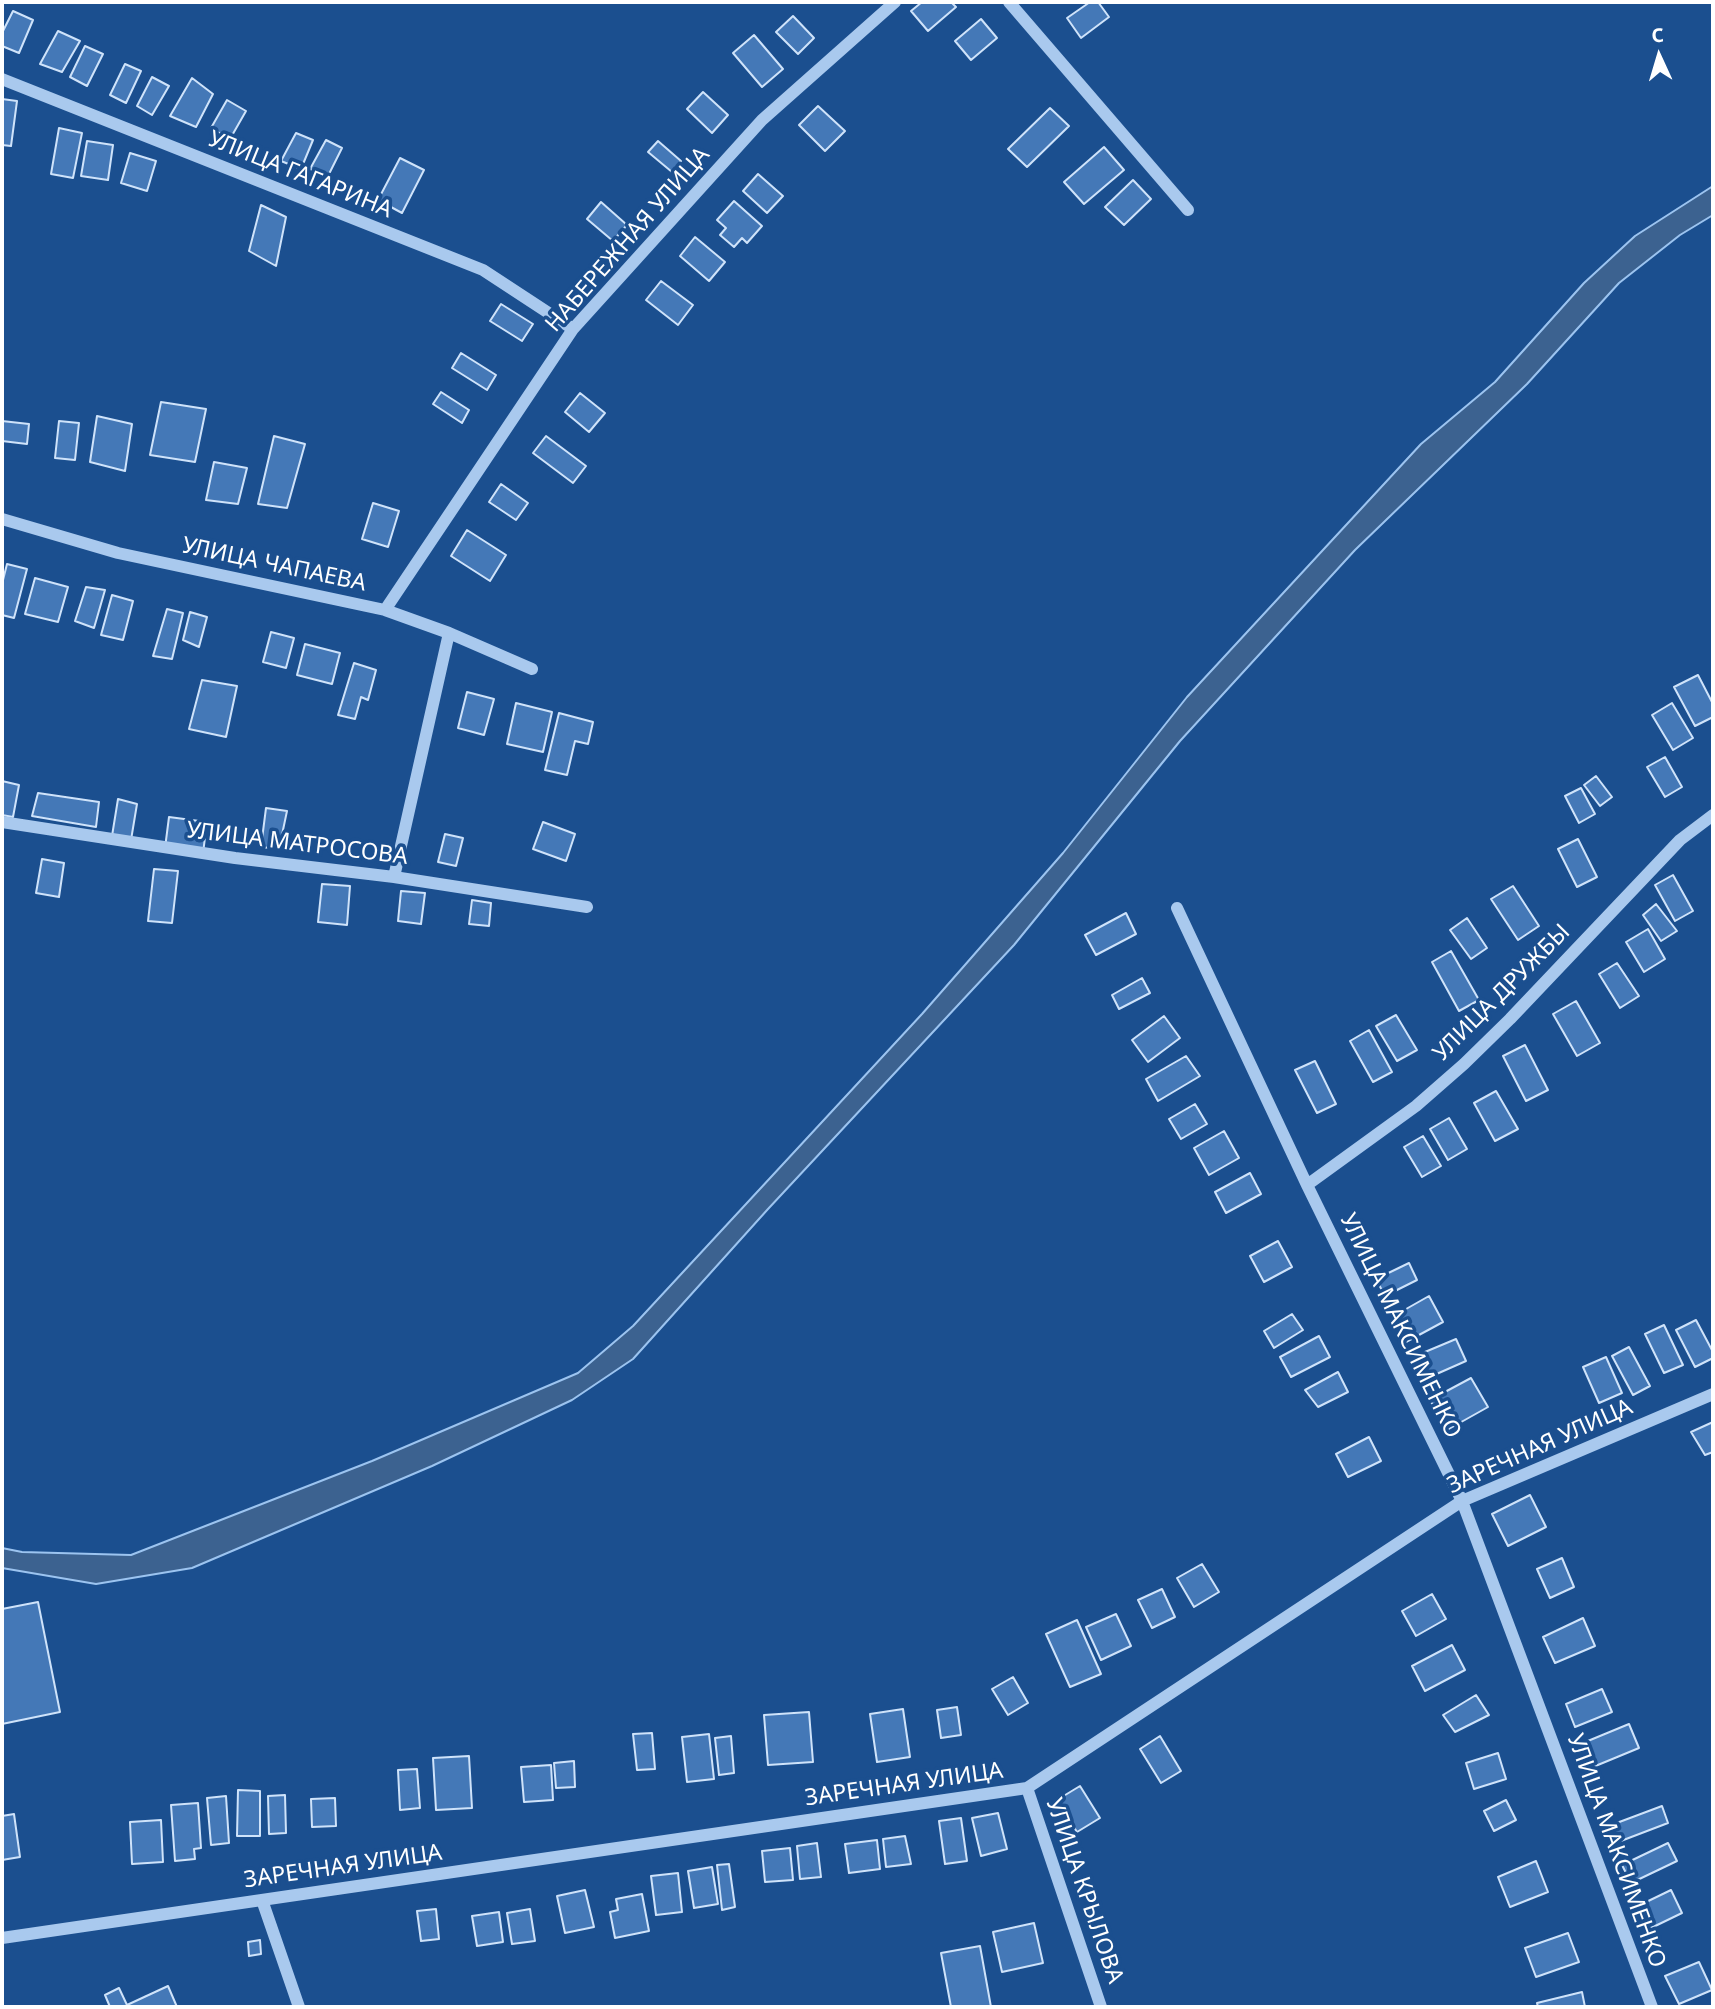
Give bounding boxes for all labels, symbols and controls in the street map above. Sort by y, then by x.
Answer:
north arrow [1624,21,1694,91]
text: С [1651,22,1665,48]
street label: УЛИЦА ГАГАРИНА [204,126,396,224]
street label: НАБЕРЕЖНАЯ УЛИЦА [540,142,716,338]
street label: УЛИЦА ЧАПАЕВА [180,532,368,598]
street label: УЛИЦА МАТРОСОВА [185,817,409,871]
street label: УЛИЦА ДРУЖБЫ [1428,919,1576,1067]
street label: УЛИЦА МАКСИМЕНКО [1333,1209,1467,1443]
street label: ЗАРЕЧНАЯ УЛИЦА [1443,1394,1637,1500]
street label: УЛИЦА МАКСИМЕНКО [1561,1730,1671,1972]
street label: ЗАРЕЧНАЯ УЛИЦА [803,1757,1005,1813]
street label: УЛИЦА КРЫЛОВА [1039,1795,1129,1987]
street label: ЗАРЕЧНАЯ УЛИЦА [242,1839,444,1895]

